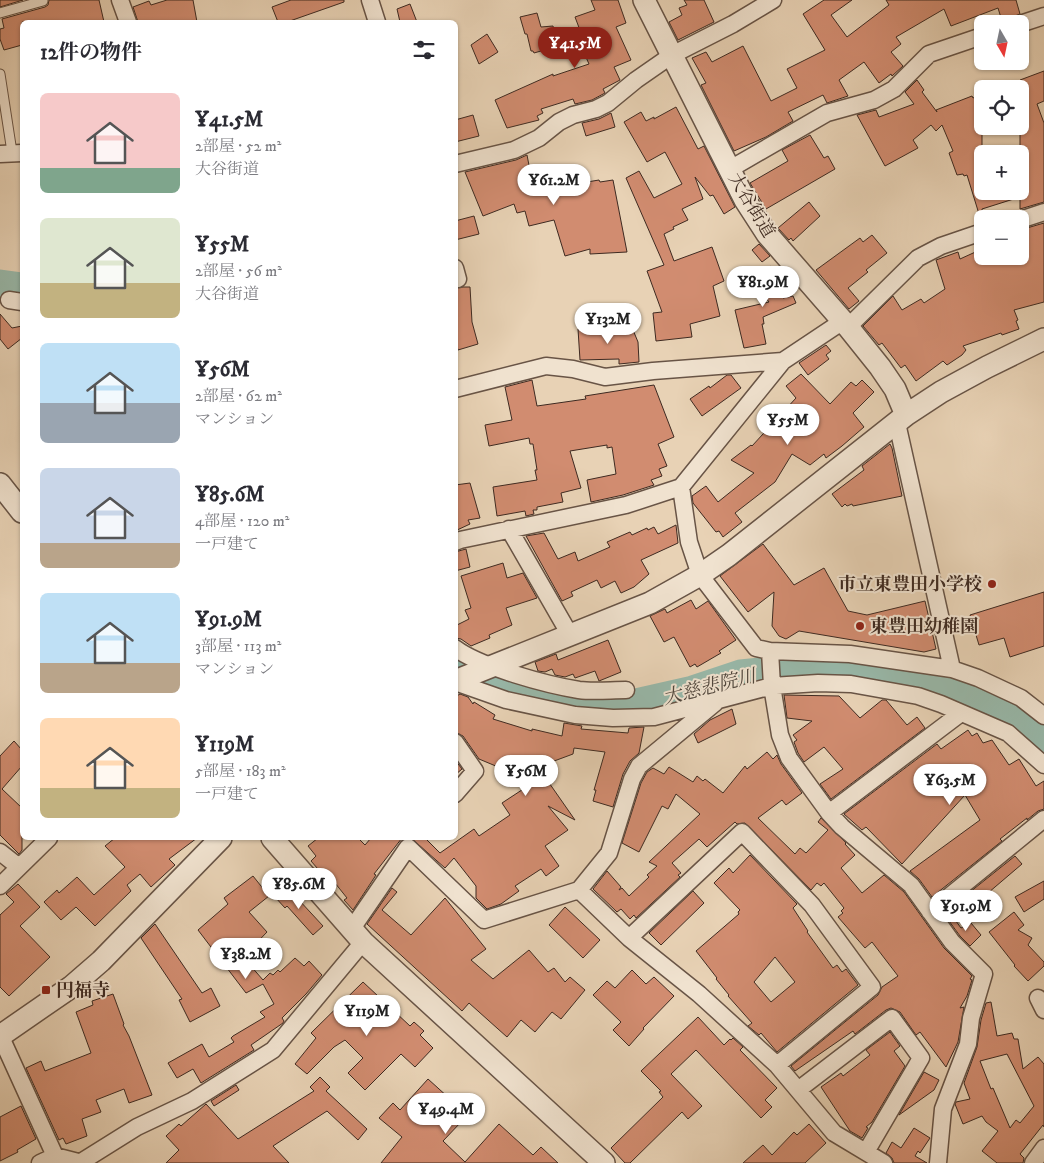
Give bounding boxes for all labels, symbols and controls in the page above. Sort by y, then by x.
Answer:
north arrow [974,15,1029,70]
map controls [974,15,1029,265]
pin: ¥41.5M [534,27,616,69]
text: ¥41.5M [549,33,601,53]
icon: filters [410,36,438,64]
text: 12件の物件 [40,40,142,66]
button: locate [974,80,1029,135]
text: ¥41.5M [195,107,263,133]
icon: home [80,113,140,173]
text: 2部屋 · 52 m² [195,136,282,156]
button: + [974,145,1029,200]
text: 大谷街道 [195,159,259,179]
pin: ¥61.2M [513,164,595,206]
street label: 大谷街道 [723,169,779,242]
text: ¥61.2M [528,170,580,190]
button: − [974,210,1029,265]
text: ¥55M [195,232,249,258]
icon: home [80,238,140,298]
text: 2部屋 · 56 m² [195,261,282,281]
pin: ¥81.9M [722,266,804,308]
text: ¥81.9M [737,272,789,292]
text: 大谷街道 [195,284,259,304]
pin: ¥132M [573,302,643,345]
text: ¥132M [585,309,631,329]
text: ¥56M [195,357,250,383]
icon: home [80,363,140,423]
text: 2部屋 · 62 m² [195,386,282,406]
pin: ¥55M [758,404,818,446]
text: マンション [195,409,274,429]
text: ¥55M [767,410,809,430]
text: ¥85.6M [195,482,265,508]
icon: home [80,488,140,548]
text: 4部屋 · 120 m² [195,511,289,531]
text: 一戸建て [195,534,259,554]
place label: 市立東豊田小学校 [838,574,982,596]
marker: 市立東豊田小学校 [986,578,998,590]
text: ¥91.9M [195,607,262,633]
icon: home [80,613,140,673]
place label: 東豊田幼稚園 [870,616,978,638]
marker: 東豊田幼稚園 [854,620,866,632]
text: 3部屋 · 113 m² [195,636,282,656]
text: マンション [195,659,274,679]
water label: 大慈悲院川 [660,664,760,710]
text: ¥119M [195,732,254,758]
icon: home [80,738,140,798]
pin: ¥56M [496,754,556,797]
text: 5部屋 · 183 m² [195,761,286,781]
text: ¥56M [505,761,547,781]
pin: ¥63.5M [909,764,991,806]
text: ¥63.5M [924,770,976,790]
text: 一戸建て [195,784,259,804]
pin: ¥85.6M [258,868,340,910]
text: ¥85.6M [273,874,325,894]
pin: ¥91.9M [925,890,1007,932]
text: ¥91.9M [941,896,991,916]
pin: ¥38.2M [205,938,287,980]
text: ¥38.2M [221,944,271,964]
place label: 円福寺 [56,980,110,1002]
marker: 円福寺 [40,984,52,996]
pin: ¥119M [332,994,402,1037]
text: ¥119M [344,1001,390,1021]
pin: ¥49.4M [405,1092,487,1135]
text: ¥49.4M [418,1099,474,1119]

